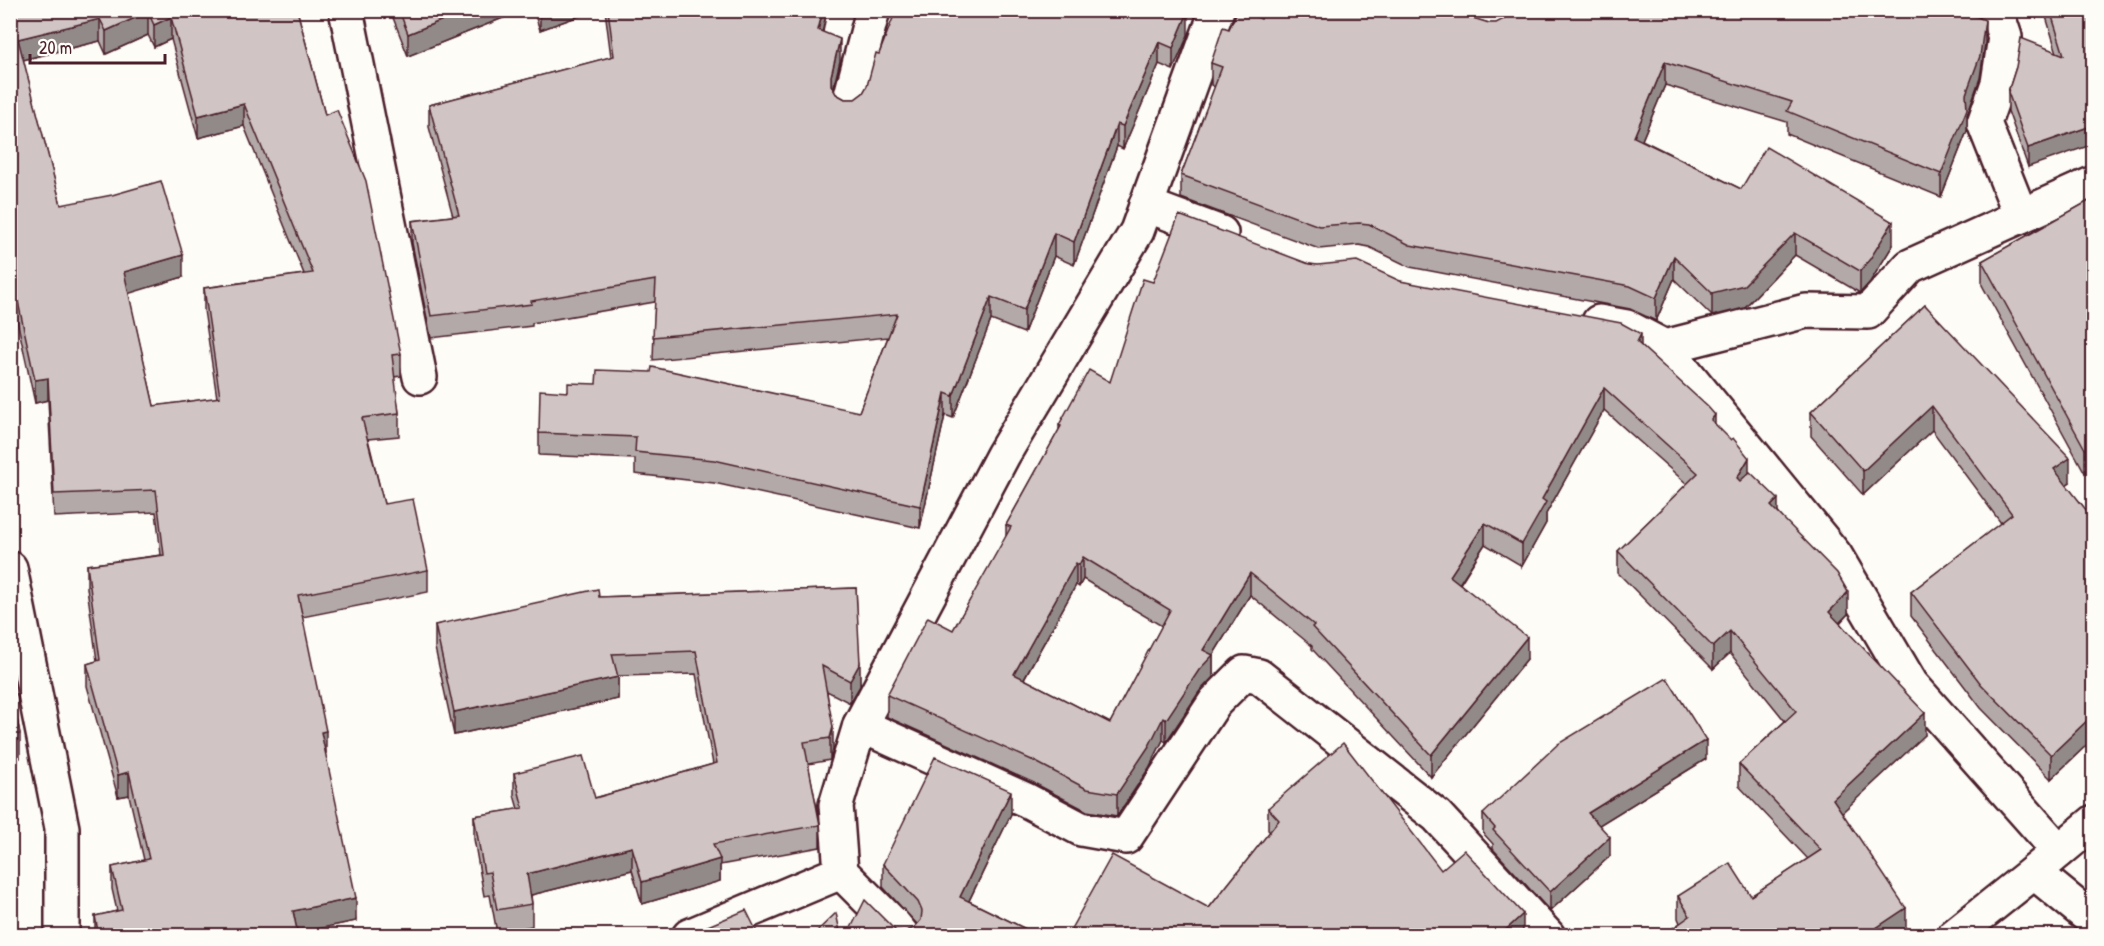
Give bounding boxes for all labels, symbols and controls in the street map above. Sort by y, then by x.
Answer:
scale bar [30,27,165,65]
text: 20 m [39,35,72,60]

